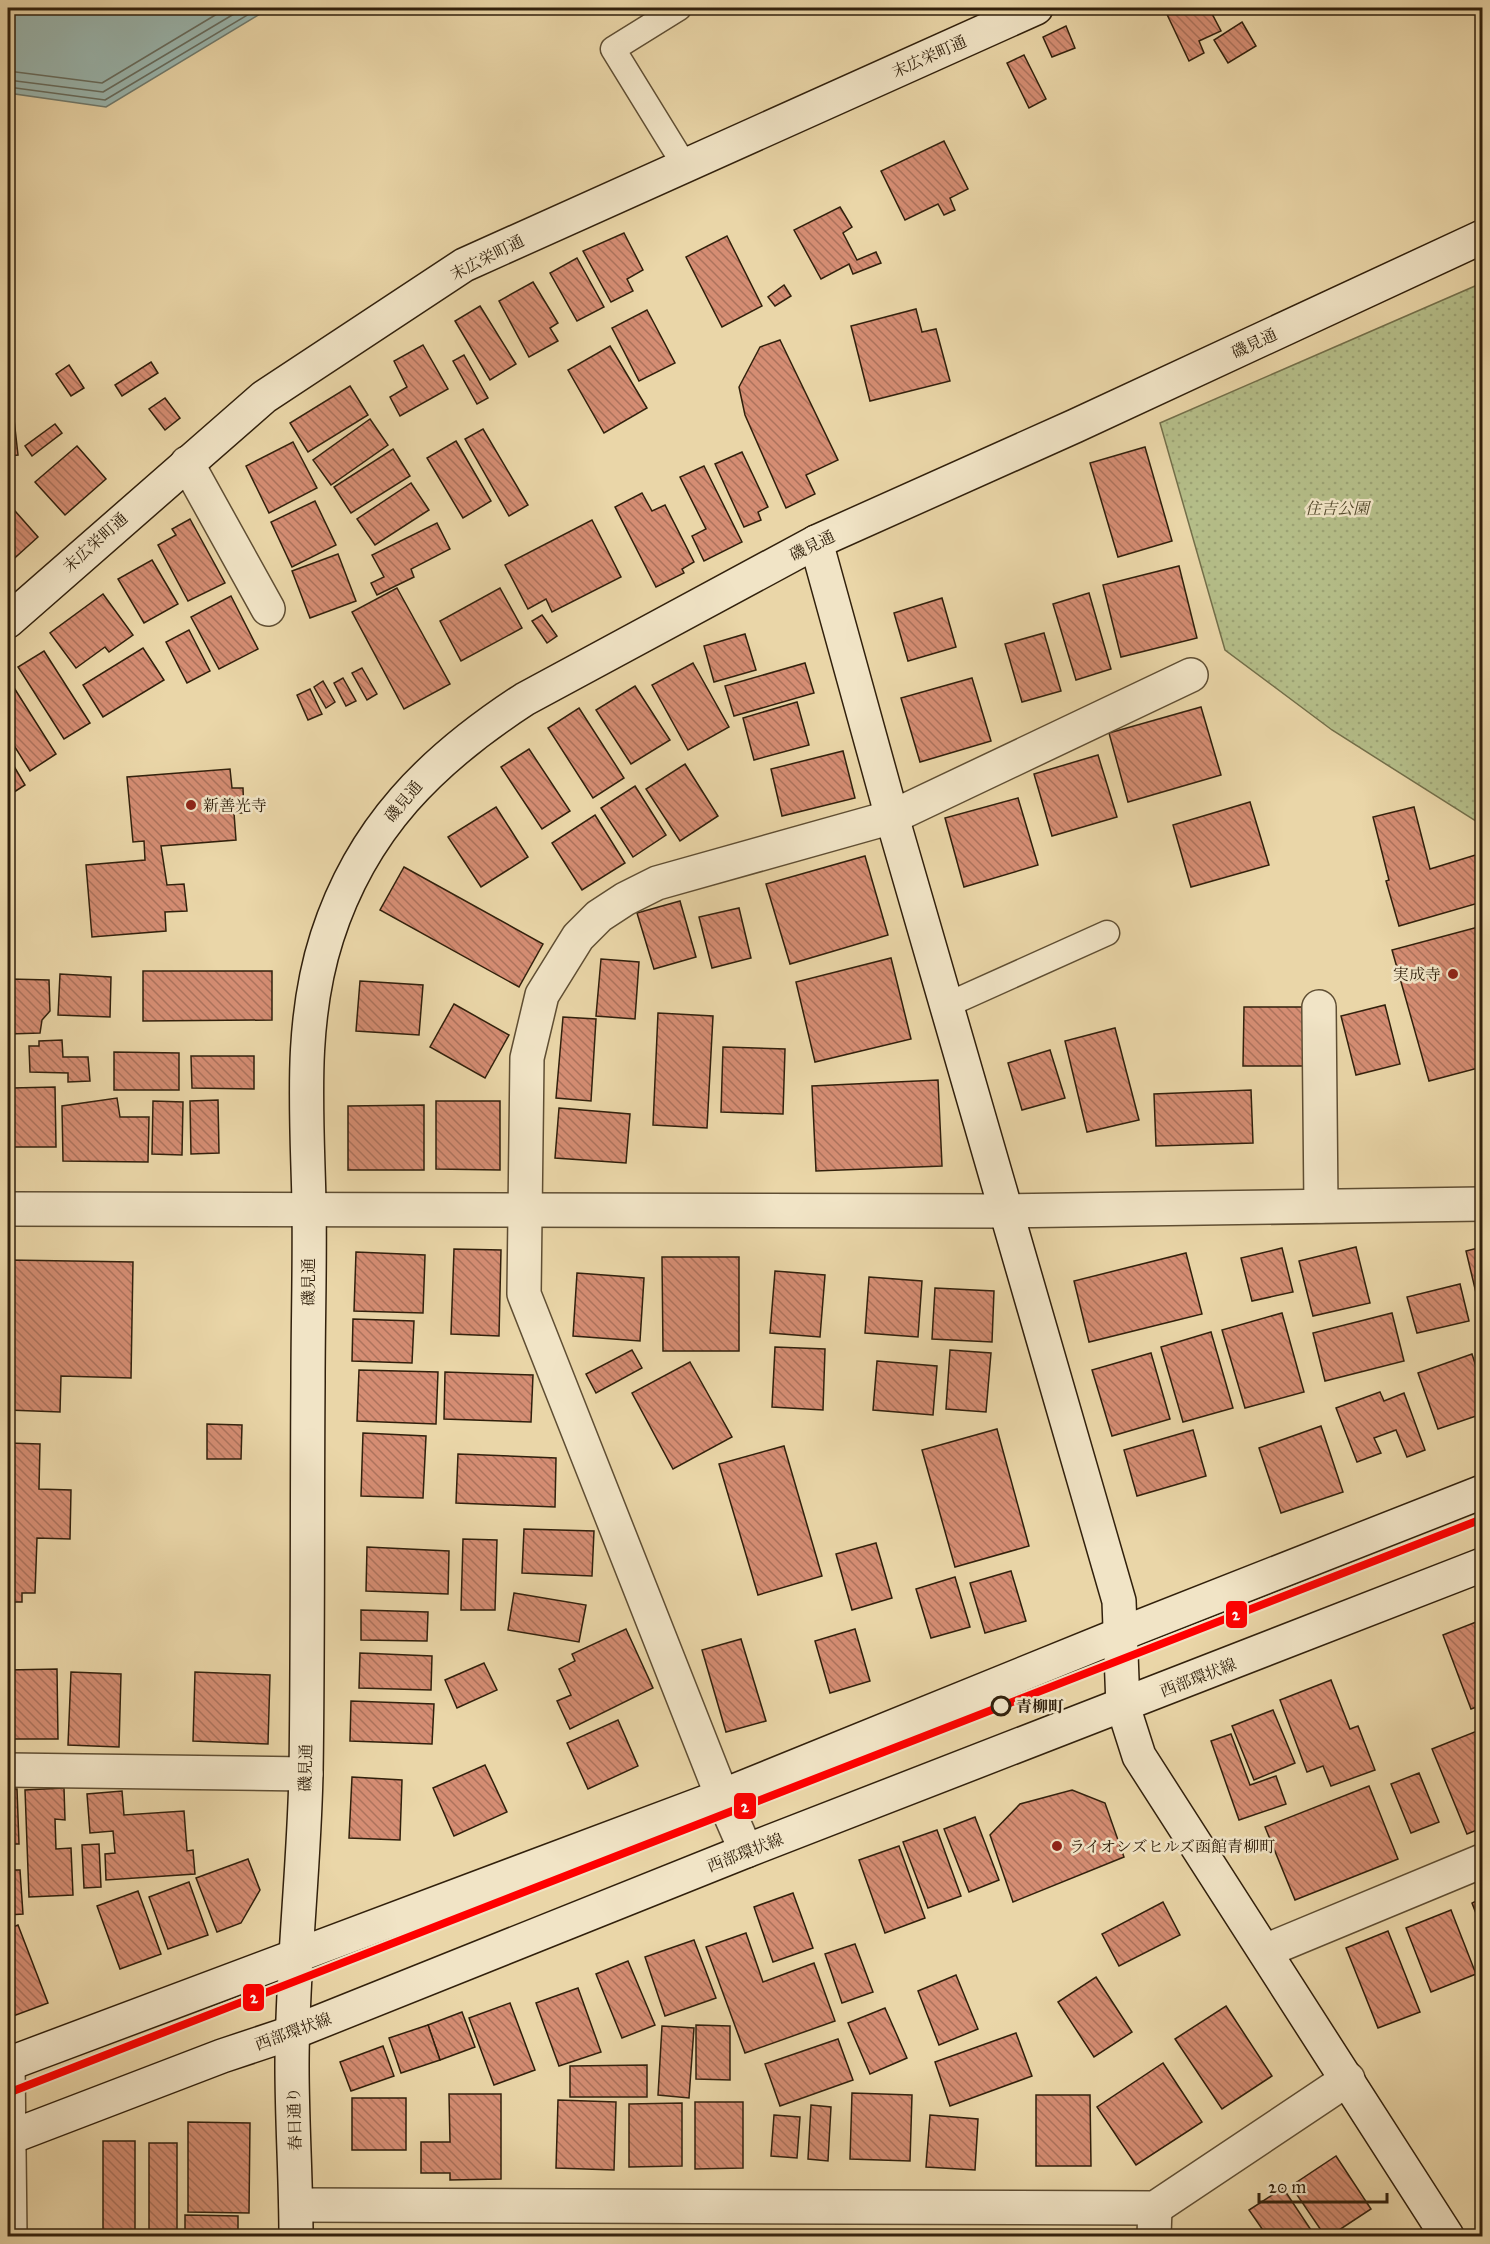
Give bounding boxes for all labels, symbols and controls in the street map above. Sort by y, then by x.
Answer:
street label: 末広栄町通 [889,32,970,81]
street label: 末広栄町通 [447,231,527,284]
street label: 磯見通 [1228,325,1280,362]
park label: 住吉公園 [1305,499,1372,518]
street label: 末広栄町通 [59,509,131,576]
street label: 磯見通 [786,526,838,565]
street label: 磯見通 [381,777,426,826]
place label: 新善光寺 [203,796,267,815]
marker: 新善光寺 [184,798,198,812]
place label: 実成寺 [1393,965,1441,984]
marker: 実成寺 [1446,967,1460,981]
street label: 磯見通 [299,1258,318,1306]
line badge: 2 [1225,1600,1248,1629]
text: 2 [1232,1605,1241,1624]
street label: 西部環状線 [1157,1654,1239,1701]
marker: 青柳町 [991,1696,1011,1716]
place label: 青柳町 [1016,1697,1064,1716]
street label: 磯見通 [296,1744,315,1792]
line badge: 2 [733,1792,757,1820]
text: 2 [741,1797,750,1816]
street label: 西部環状線 [704,1829,786,1876]
place label: ライオンズヒルズ函館青柳町 [1069,1837,1275,1856]
marker: ライオンズヒルズ函館青柳町 [1050,1839,1064,1853]
line badge: 2 [242,1983,265,2012]
text: 2 [250,1988,259,2007]
street label: 西部環状線 [252,2009,334,2054]
street label: 春日通り [284,2087,305,2151]
scale bar [1259,2166,1386,2204]
text: 20 m [1268,2176,1306,2198]

